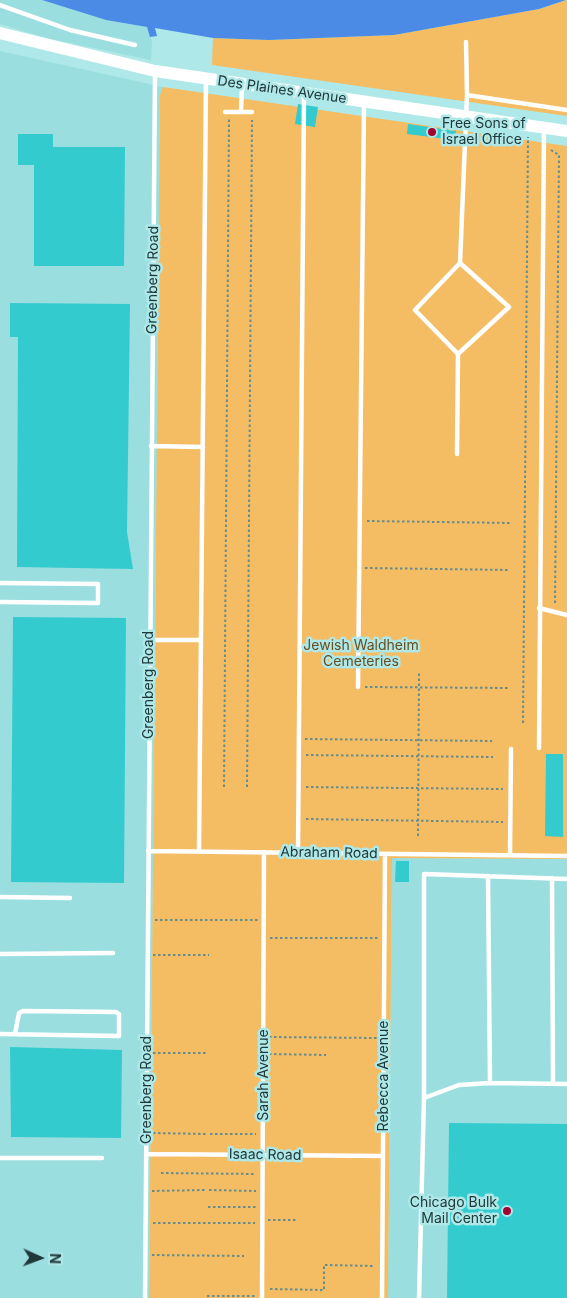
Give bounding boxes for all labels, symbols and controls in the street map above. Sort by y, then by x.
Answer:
street label: Des Plaines Avenue [216,73,348,107]
place label: Free Sons of Israel Office [442,116,526,148]
marker: Free Sons of Israel Office [426,126,438,138]
street label: Greenberg Road [144,226,162,334]
street label: Greenberg Road [141,631,157,739]
park label: Jewish Waldheim Cemeteries [303,638,419,670]
street label: Abraham Road [280,844,378,862]
street label: Rebecca Avenue [376,1021,392,1131]
street label: Sarah Avenue [256,1029,272,1121]
street label: Greenberg Road [139,1036,155,1144]
street label: Isaac Road [229,1146,301,1164]
place label: Chicago Bulk Mail Center [410,1195,497,1228]
marker: Chicago Bulk Mail Center [501,1205,513,1217]
north arrow [15,1233,65,1283]
text: N [47,1253,64,1264]

